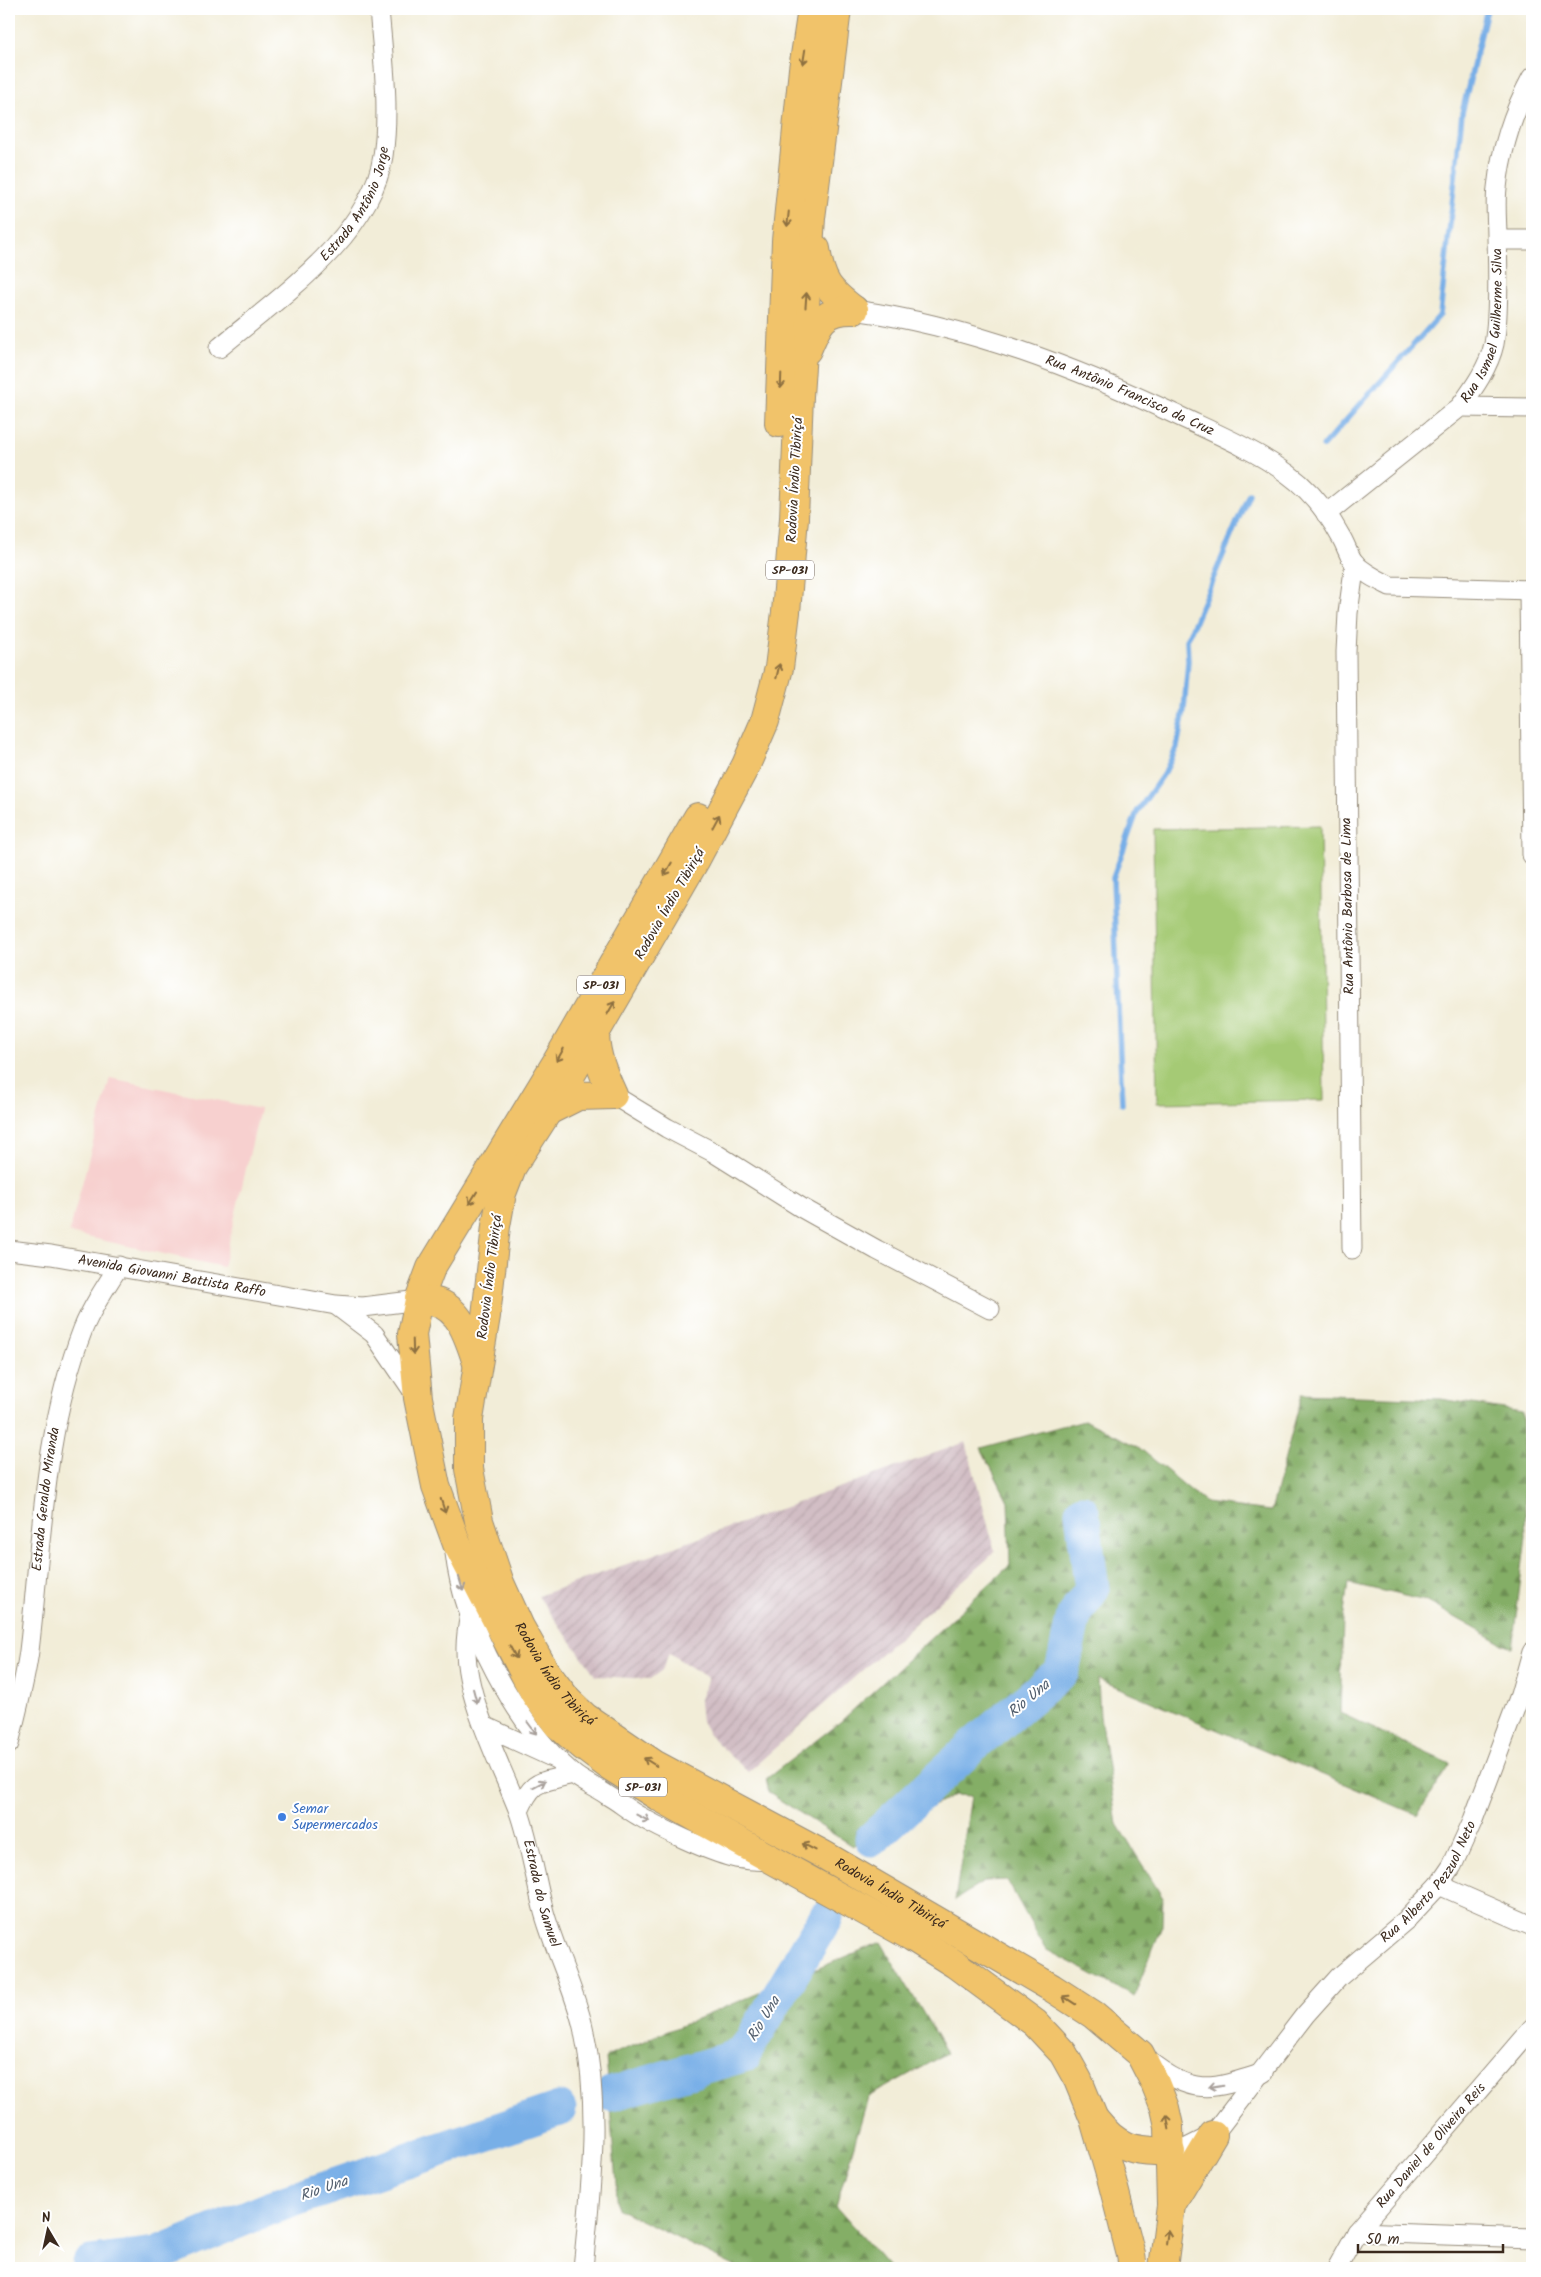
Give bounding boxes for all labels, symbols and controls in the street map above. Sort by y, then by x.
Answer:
one-way arrow [799,49,809,65]
street label: Estrada Antônio Jorge [315,145,395,267]
one-way arrow [783,210,793,226]
street label: Rua Ismael Guilherme Silva [1455,248,1509,408]
one-way arrow [801,292,810,308]
street label: Rua Antônio Francisco da Cruz [1042,349,1218,442]
one-way arrow [776,373,785,389]
street label: Rodovia Índio Tibiriçá [781,415,809,543]
road number: SP-031 [766,560,814,580]
one-way arrow [774,664,783,680]
one-way arrow [711,813,721,828]
street label: Rua Antônio Barbosa de Lima [1335,817,1361,995]
street label: Rodovia Índio Tibiriçá [629,843,712,964]
one-way arrow [663,861,673,875]
road number: SP-031 [577,976,625,994]
one-way arrow [606,1001,616,1016]
one-way arrow [555,1047,565,1061]
one-way arrow [467,1191,477,1205]
street label: Rodovia Índio Tibiriçá [471,1212,509,1341]
street label: Avenida Giovanni Battista Raffo [76,1249,267,1303]
one-way arrow [408,1338,418,1354]
street label: Estrada Geraldo Miranda [26,1425,66,1572]
one-way arrow [438,1498,448,1514]
one-way arrow [456,1575,466,1591]
street label: Rodovia Índio Tibiriçá [508,1618,601,1733]
one-way arrow [509,1644,518,1659]
water label: Rio Una [1002,1673,1056,1724]
one-way arrow [471,1688,480,1704]
one-way arrow [527,1721,538,1734]
one-way arrow [643,1756,657,1767]
road number: SP-031 [619,1778,667,1796]
one-way arrow [532,1779,547,1789]
place label: Semar Supermercados [292,1798,378,1836]
marker: Semar Supermercados [276,1811,288,1823]
one-way arrow [636,1813,651,1823]
street label: Rua Alberto Pezzuol Neto [1375,1817,1482,1949]
street label: Estrada do Samuel [517,1837,566,1951]
one-way arrow [801,1842,816,1852]
street label: Rodovia Índio Tibiriçá [831,1853,952,1936]
water label: Rio Una [741,1991,787,2046]
one-way arrow [1063,1995,1077,2005]
street label: Rua Daniel de Oliveira Reis [1371,2078,1491,2213]
one-way arrow [1208,2082,1224,2092]
one-way arrow [1162,2114,1172,2130]
water label: Rio Una [297,2169,352,2208]
north arrow [22,2204,72,2254]
text: N [40,2207,52,2230]
scale bar [1358,2222,1504,2254]
text: 50 m [1366,2228,1400,2252]
one-way arrow [1162,2229,1172,2245]

